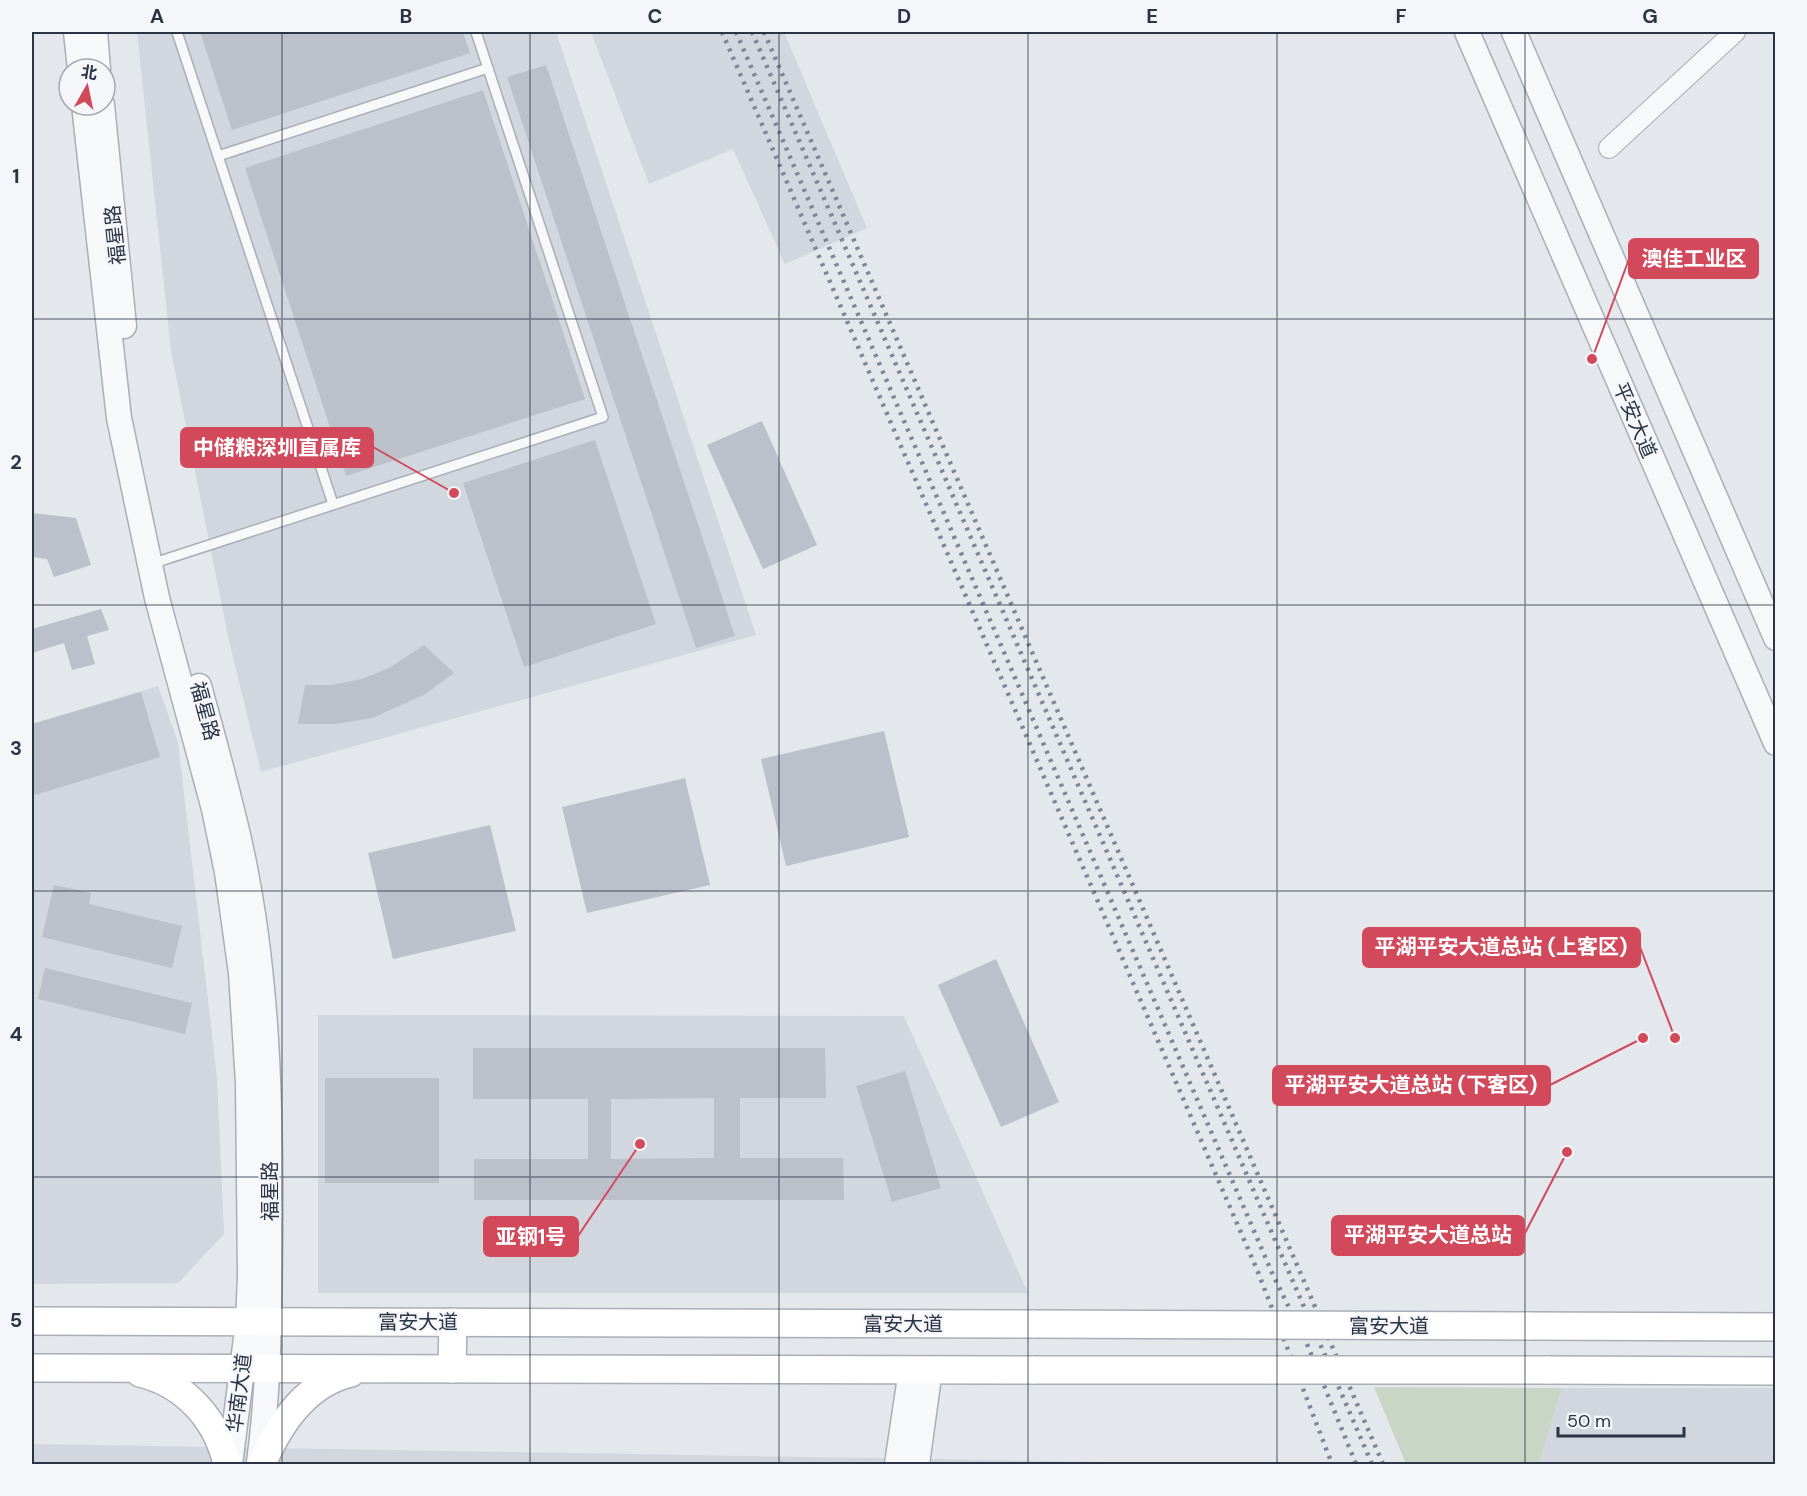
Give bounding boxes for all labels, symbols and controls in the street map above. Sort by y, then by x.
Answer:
text: A [150,3,164,29]
text: B [400,3,412,29]
text: C [648,3,662,29]
text: D [897,3,911,29]
text: E [1146,3,1158,29]
text: F [1395,3,1407,29]
text: G [1642,3,1658,29]
north arrow [57,57,117,117]
text: 北 [80,61,99,84]
text: 1 [12,163,20,189]
street label: 福星路 [99,204,131,266]
callout: 澳佳工业区 [1629,239,1758,278]
text: 澳佳工业区 [1642,245,1747,273]
street label: 平安大道 [1607,378,1663,462]
callout: 中储粮深圳直属库 [181,428,373,467]
text: 中储粮深圳直属库 [193,434,361,462]
text: 2 [10,449,22,475]
street label: 福星路 [185,679,225,743]
text: 3 [10,735,22,761]
callout: 平湖平安大道总站 (上客区) [1363,928,1640,967]
text: 平湖平安大道总站 (上客区) [1375,933,1627,961]
text: 4 [10,1021,23,1047]
callout: 平湖平安大道总站 (下客区) [1273,1066,1550,1105]
text: 平湖平安大道总站 (下客区) [1285,1071,1537,1099]
street label: 福星路 [257,1161,283,1221]
callout: 平湖平安大道总站 [1332,1216,1524,1255]
callout: 亚钢1号 [484,1217,578,1256]
text: 平湖平安大道总站 [1344,1221,1512,1249]
text: 亚钢1号 [496,1223,566,1251]
text: 5 [10,1307,22,1333]
street label: 富安大道 [378,1309,458,1335]
street label: 富安大道 [863,1311,943,1337]
street label: 富安大道 [1349,1313,1429,1339]
street label: 华南大道 [221,1352,257,1434]
scale bar [1558,1400,1684,1438]
text: 50 m [1567,1409,1611,1433]

